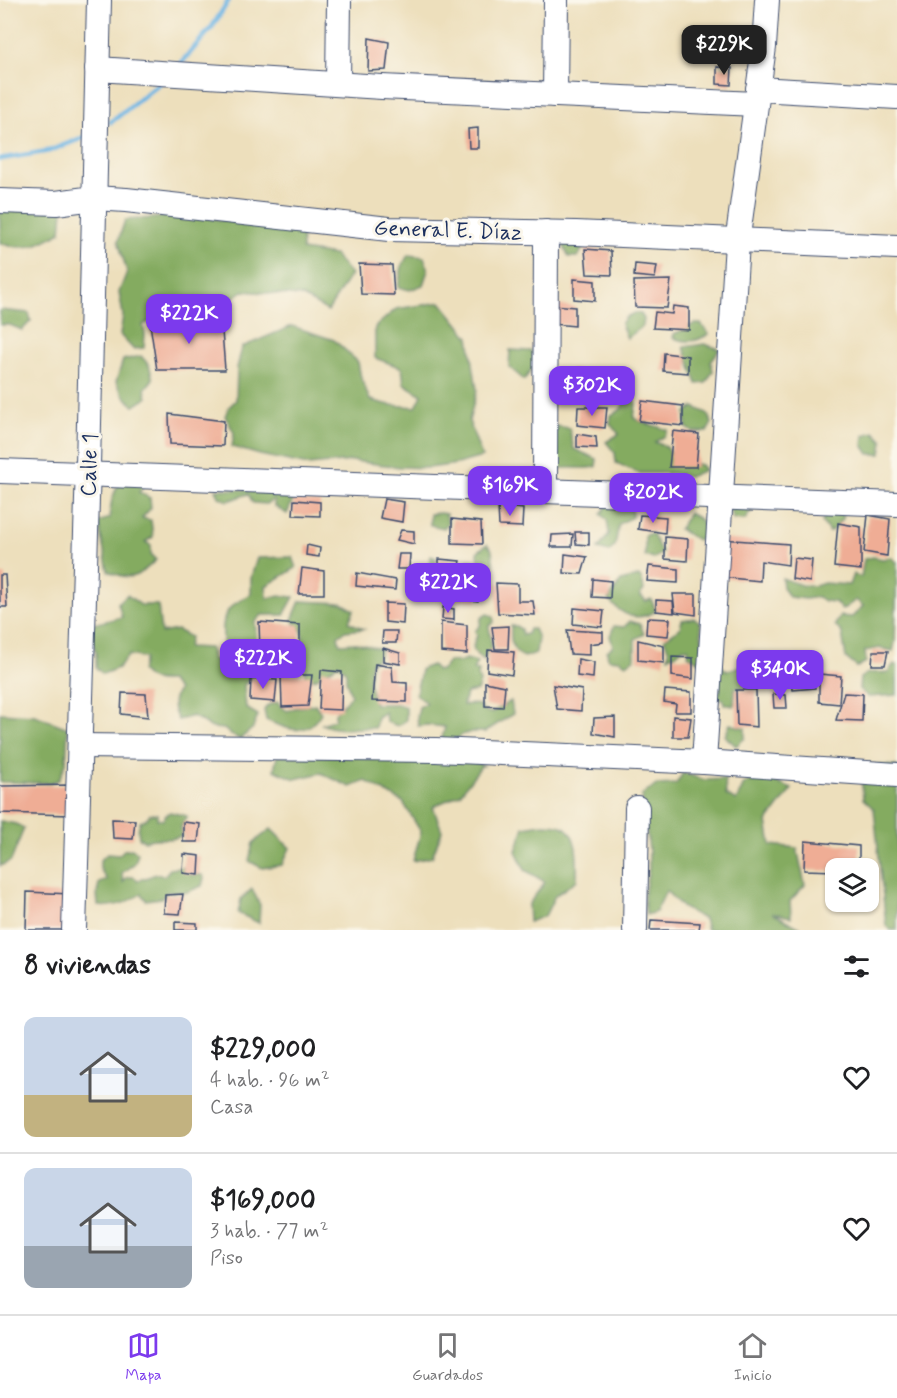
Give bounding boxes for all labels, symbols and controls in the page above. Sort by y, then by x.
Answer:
pin: $229K [682,25,766,76]
text: $229K [696,31,752,58]
street label: General E. Díaz [373,214,523,248]
pin: $222K [147,294,231,345]
text: $222K [160,300,218,327]
pin: $302K [550,366,634,417]
text: $302K [563,372,621,399]
street label: Calle 1 [75,433,105,497]
pin: $169K [468,466,552,517]
text: $169K [482,472,538,499]
pin: $202K [611,473,695,524]
text: $202K [623,479,683,506]
pin: $222K [406,563,490,614]
text: $222K [419,569,477,596]
pin: $222K [221,639,305,690]
text: $222K [234,645,292,672]
pin: $340K [738,650,822,701]
text: $340K [750,656,810,683]
map controls [825,858,879,912]
button: layers [825,858,879,912]
text: 8 viviendas [24,949,151,983]
icon: filters [840,950,873,983]
text: $229,000 [210,1033,316,1067]
icon: home [72,1041,144,1113]
icon: heart [840,1061,873,1094]
text: 4 hab. · 96 m² [210,1067,330,1094]
text: Casa [210,1094,253,1121]
text: $169,000 [210,1184,316,1218]
icon: home [72,1192,144,1264]
icon: heart [840,1212,873,1245]
text: 3 hab. · 77 m² [210,1218,328,1245]
text: Piso [210,1245,243,1272]
tab: Mapa [125,1329,162,1386]
tab: Guardados [412,1329,483,1386]
tab: Inicio [734,1329,772,1386]

